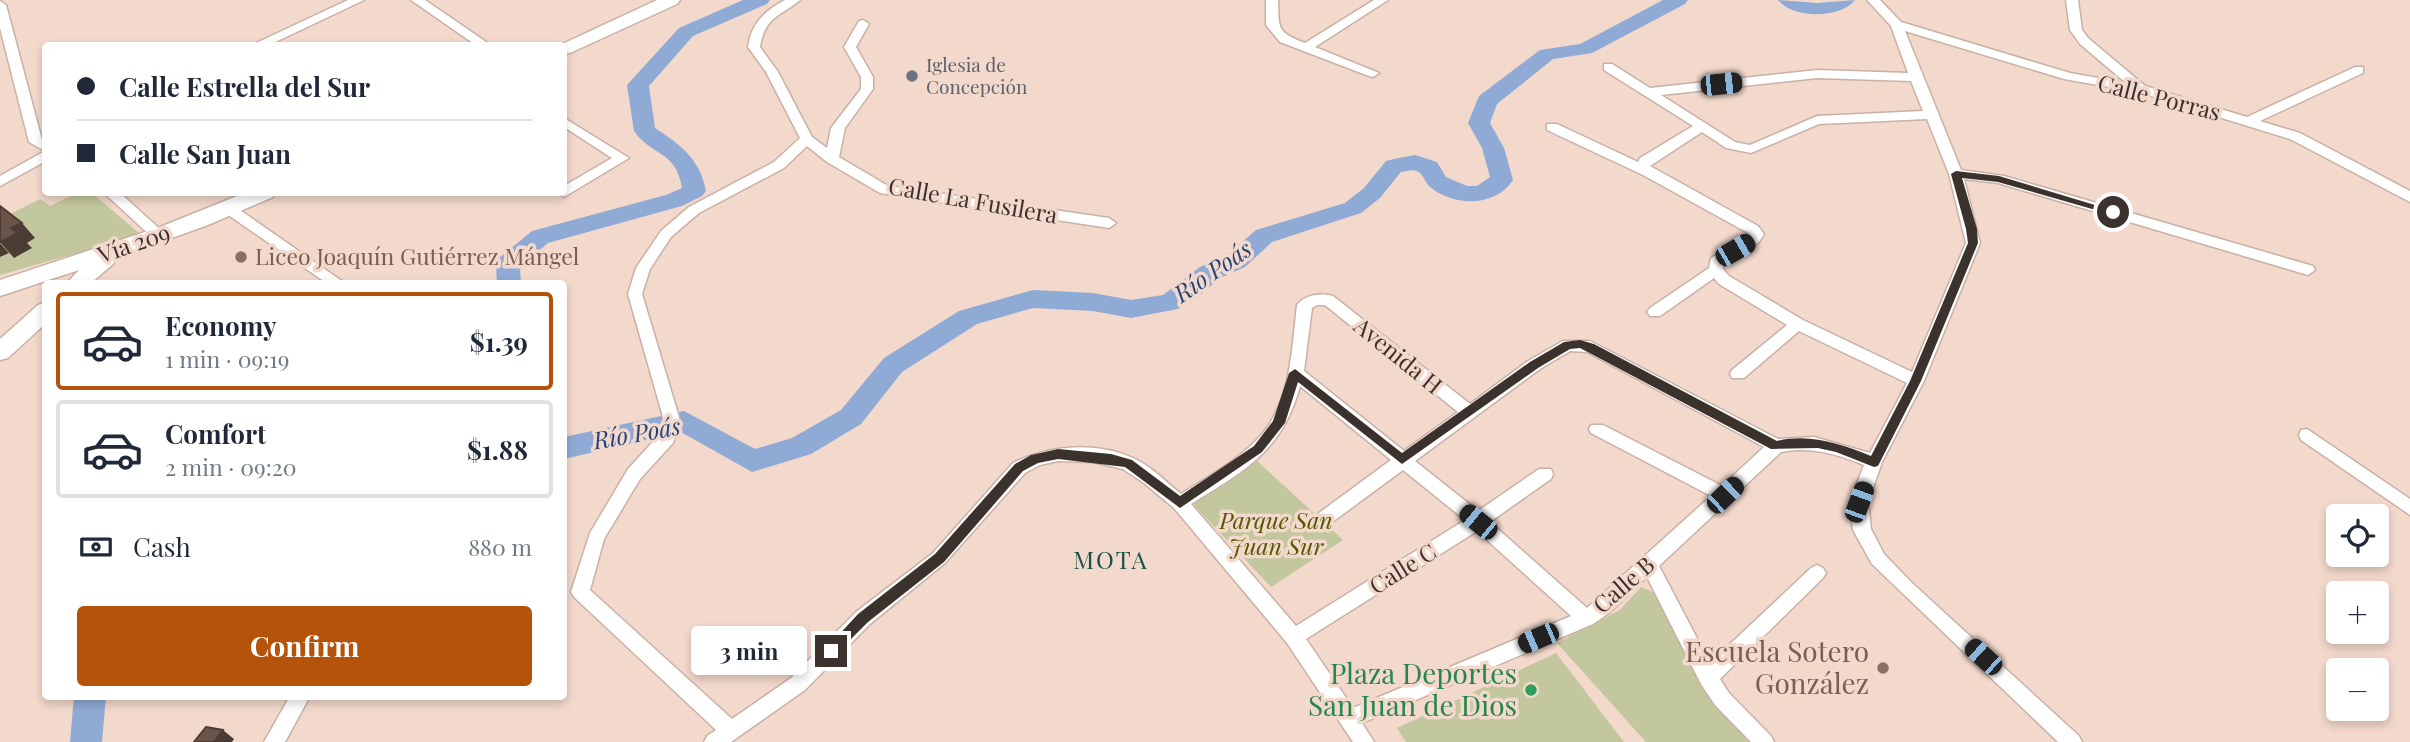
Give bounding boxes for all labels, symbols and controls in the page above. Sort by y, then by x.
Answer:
place label: Iglesia de Concepción [926,51,1028,99]
street label: Calle Porras [2095,66,2224,127]
marker: Iglesia de Concepción [904,68,920,84]
text: Calle Estrella del Sur [119,69,370,104]
car [1700,71,1743,97]
text: Calle San Juan [119,136,291,171]
street label: Calle La Fusilera [886,169,1061,230]
route start [2097,196,2129,228]
street label: Vía 209 [92,216,174,270]
car [1712,230,1759,270]
water label: Río Poás [1166,232,1257,309]
place label: Liceo Joaquín Gutiérrez Mángel [255,240,580,271]
marker: Liceo Joaquín Gutiérrez Mángel [233,249,249,265]
text: Economy [165,308,276,343]
street label: Avenida H [1347,309,1450,400]
icon: car [81,310,144,373]
text: $1.39 [470,324,528,359]
text: 1 min · 09:19 [165,343,290,374]
water label: Río Poás [589,409,683,456]
text: Comfort [165,416,266,451]
icon: car [81,418,144,481]
text: $1.88 [467,432,528,467]
text: 2 min · 09:20 [165,451,297,482]
car [1703,473,1748,517]
car [1842,479,1877,525]
car [1456,501,1501,543]
park label: Parque San Juan Sur [1218,504,1333,561]
map controls [2326,504,2389,721]
button: locate [2326,504,2389,567]
icon: cash [77,528,115,566]
text: Cash [133,529,191,564]
text: 880 m [468,531,532,562]
street label: Calle C [1363,535,1442,600]
district label: MOTA [1073,543,1149,575]
street label: Calle B [1586,549,1660,619]
button: + [2326,581,2389,644]
button: Confirm [77,606,532,686]
car [1515,620,1562,656]
callout: 3 min [691,626,806,676]
place label: Escuela Sotero González [1685,632,1869,701]
text: 3 min [720,635,778,666]
route end [815,635,847,667]
car [1961,635,2006,679]
place label: Plaza Deportes San Juan de Dios [1308,654,1517,723]
button: − [2326,658,2389,721]
marker: Escuela Sotero González [1875,660,1891,676]
marker: Plaza Deportes San Juan de Dios [1523,682,1539,698]

